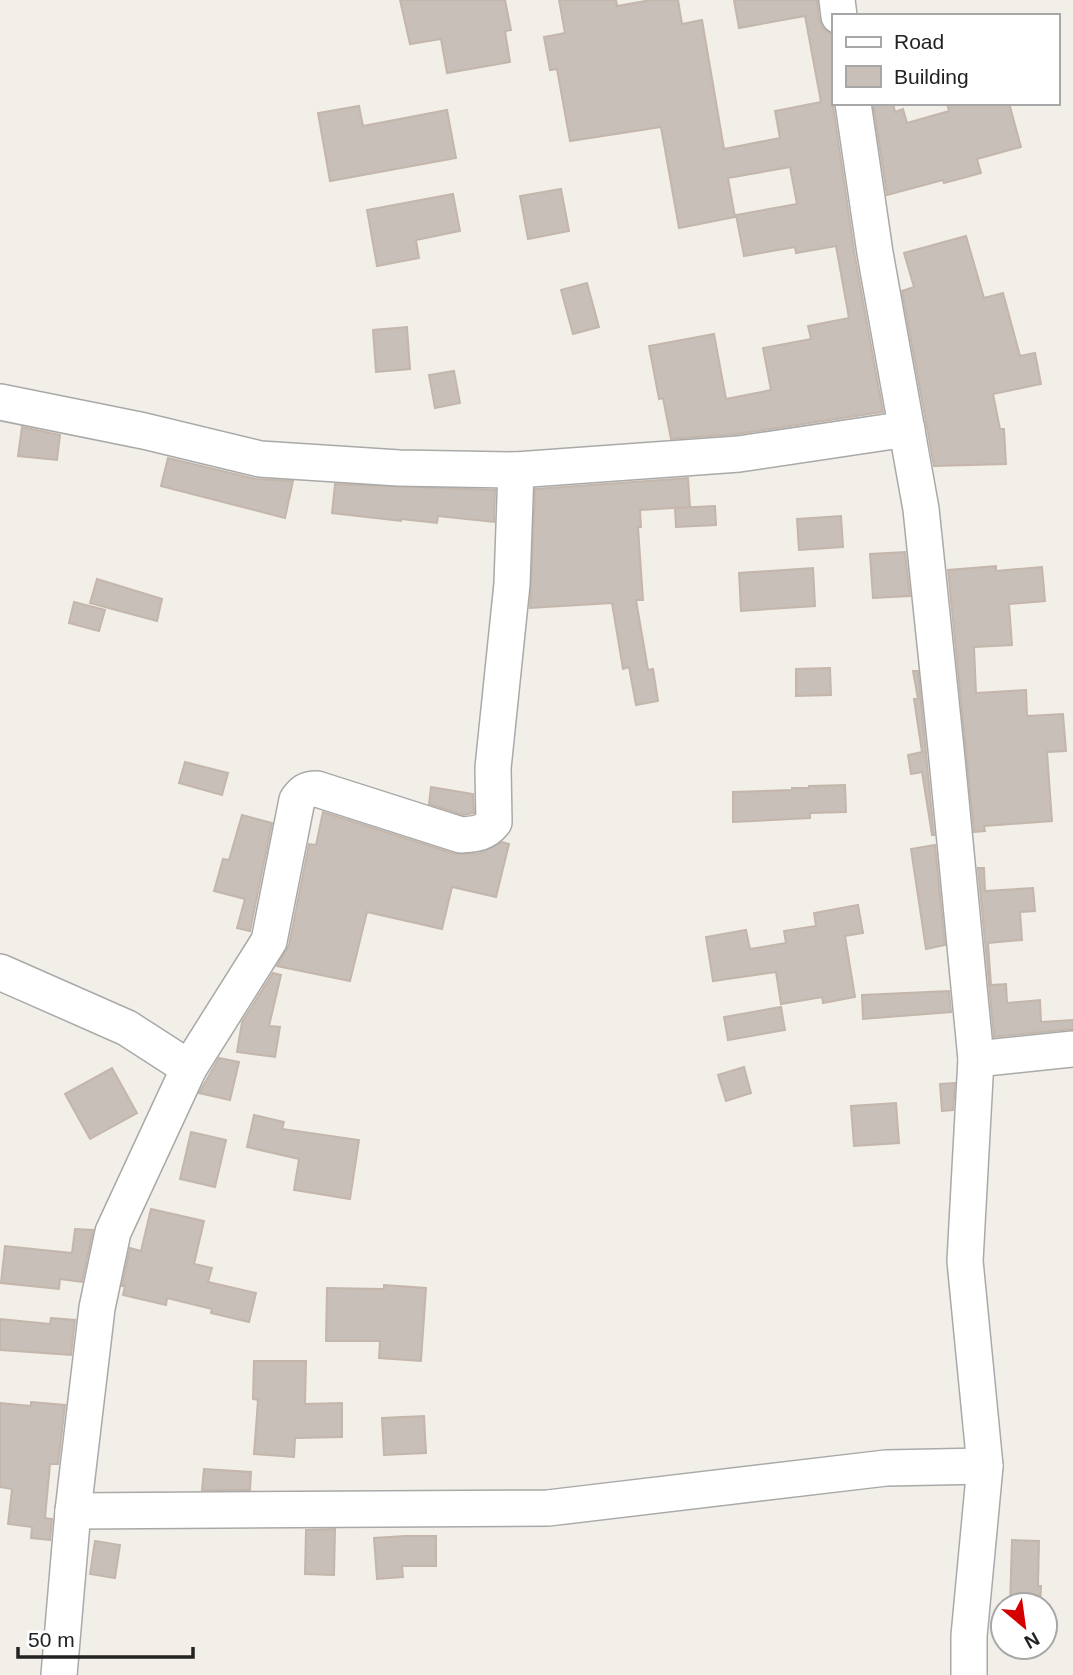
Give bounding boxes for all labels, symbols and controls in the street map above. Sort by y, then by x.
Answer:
legend [832,14,1059,105]
text: Road [894,30,944,53]
text: Building [894,65,969,88]
north arrow [989,1591,1059,1661]
scale bar [18,1616,192,1660]
text: 50 m [28,1628,75,1651]
text: N [1021,1628,1043,1653]

